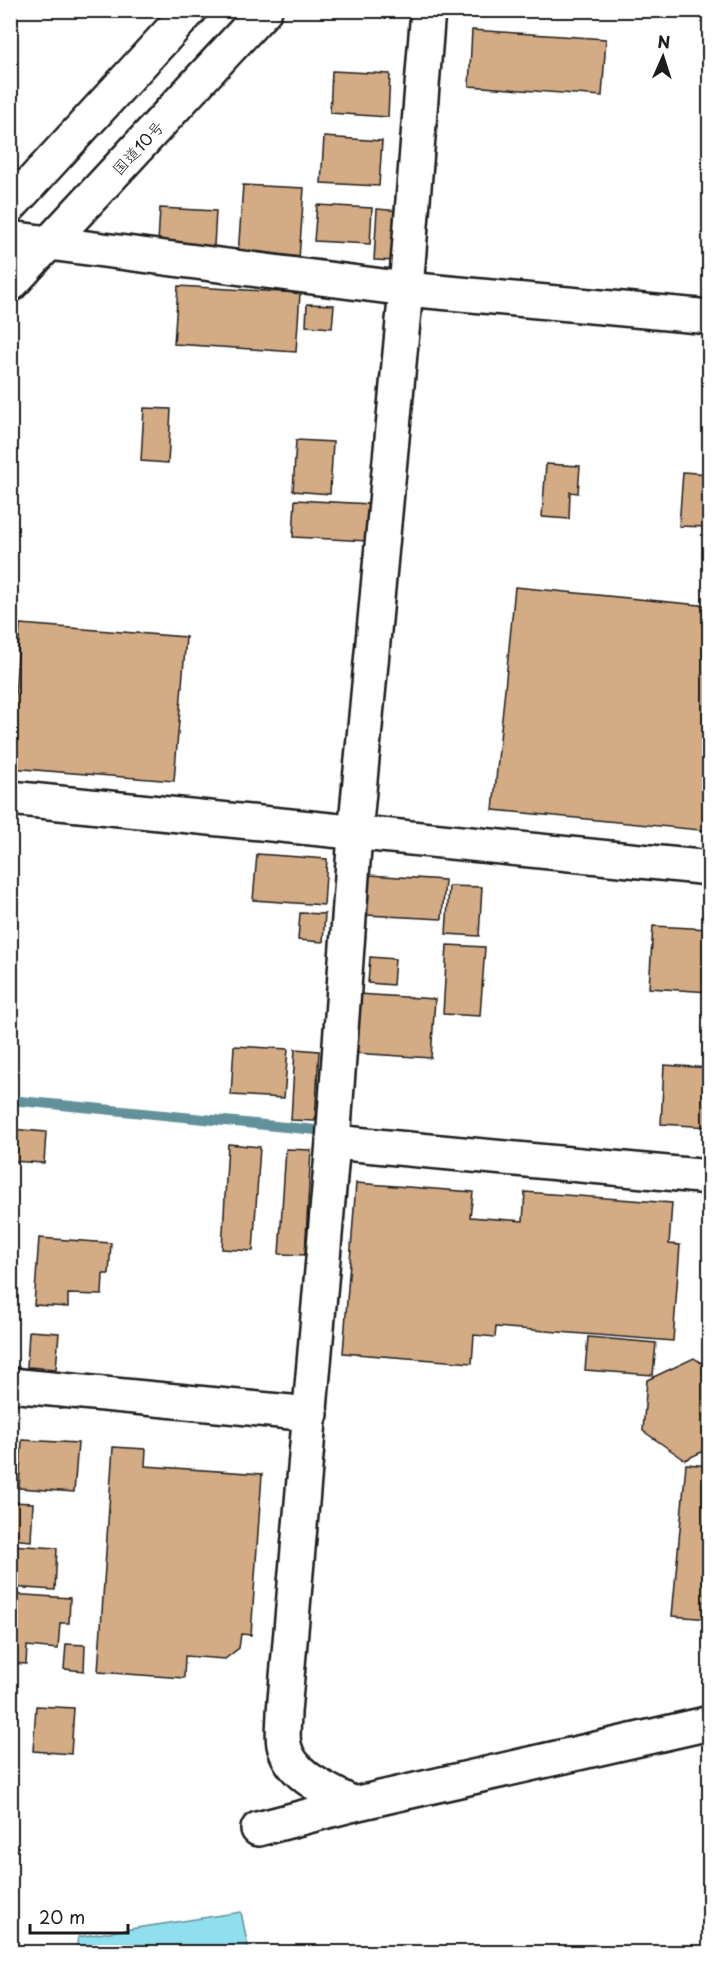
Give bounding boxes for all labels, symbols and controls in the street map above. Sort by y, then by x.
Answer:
north arrow [633,27,693,87]
text: N [657,29,671,53]
street label: 国道10号 [106,115,169,180]
scale bar [30,1897,128,1935]
text: 20 m [39,1903,85,1930]

